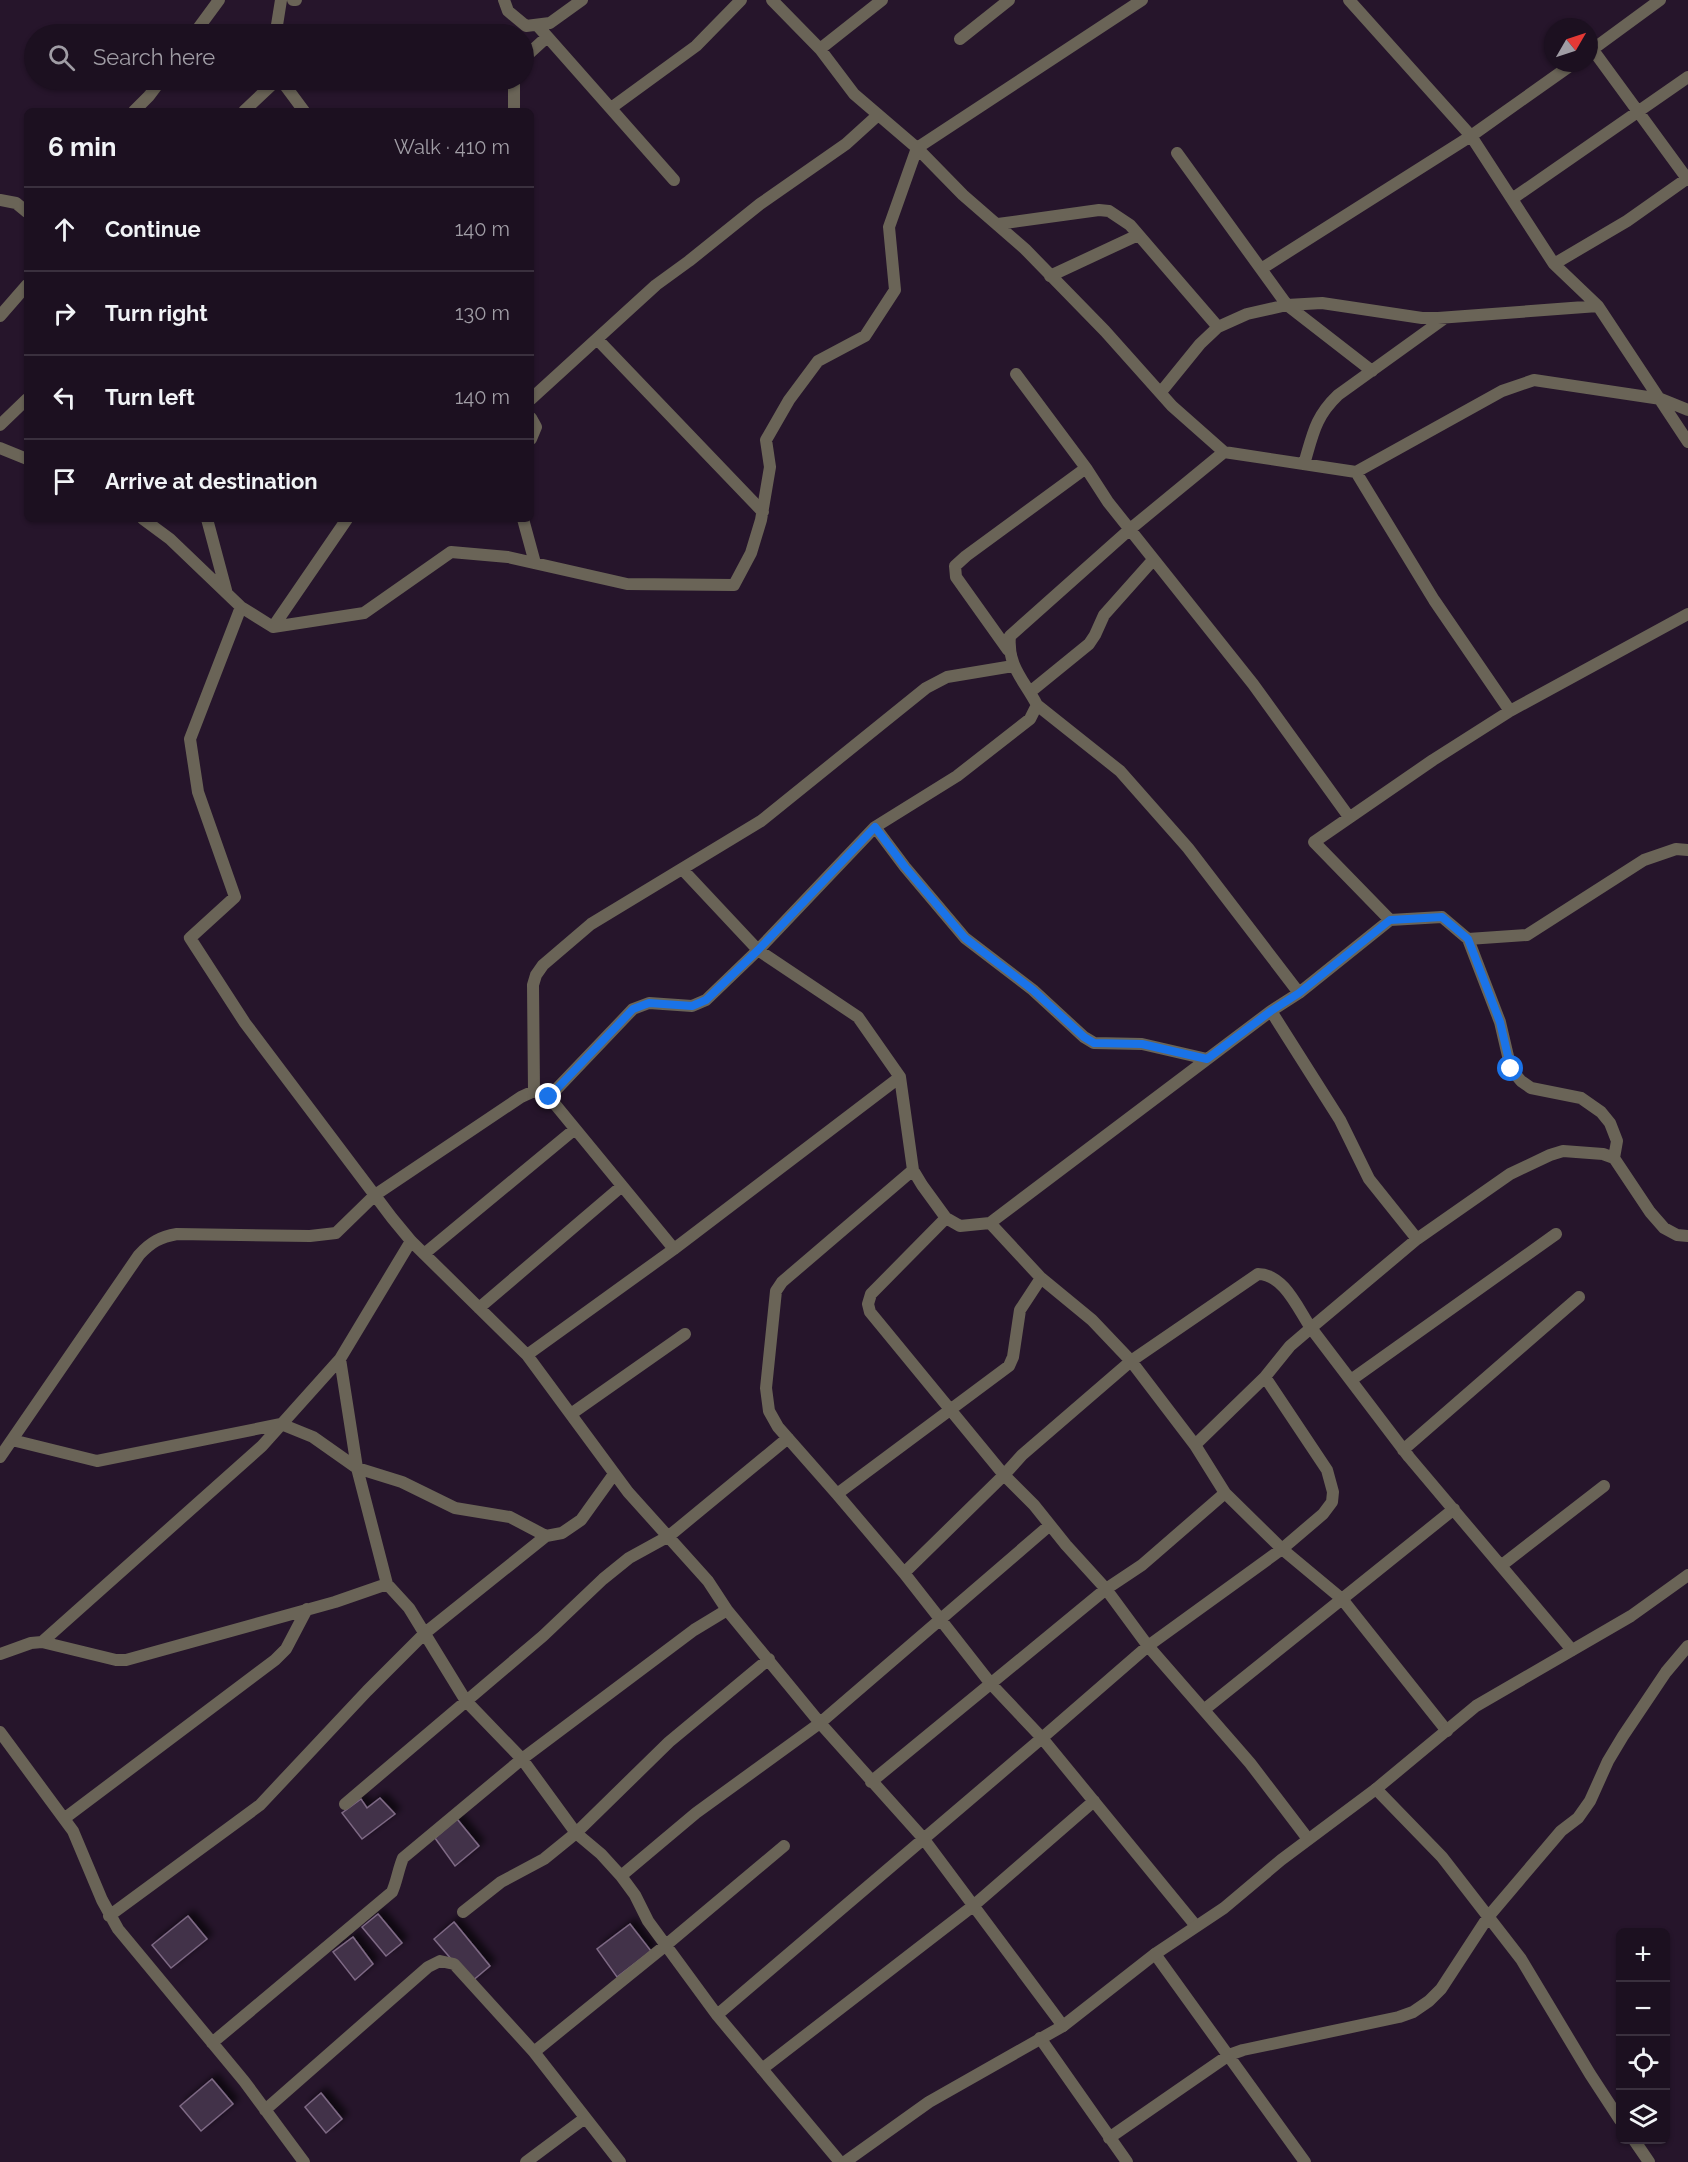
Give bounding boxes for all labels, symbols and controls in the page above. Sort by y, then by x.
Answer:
north arrow [1544,18,1598,72]
search box [24,24,534,90]
icon: search [45,41,78,74]
text: Search here [93,44,215,70]
text: 6 min [48,132,117,162]
text: Walk · 410 m [394,135,510,159]
icon: ahead [48,213,81,246]
text: Continue [105,216,201,242]
text: 140 m [455,217,510,241]
icon: right [48,297,81,330]
text: Turn right [105,300,208,326]
text: 130 m [455,301,510,325]
icon: left [48,381,81,414]
text: Turn left [105,384,195,410]
text: 140 m [455,385,510,409]
icon: arrive [48,465,81,498]
text: Arrive at destination [105,468,318,494]
route start [1497,1055,1523,1081]
route end [535,1083,561,1109]
map controls [1616,1928,1670,2144]
button: + [1616,1928,1670,1982]
button: − [1616,1982,1670,2036]
button: locate [1616,2036,1670,2090]
button: layers [1616,2090,1670,2144]

